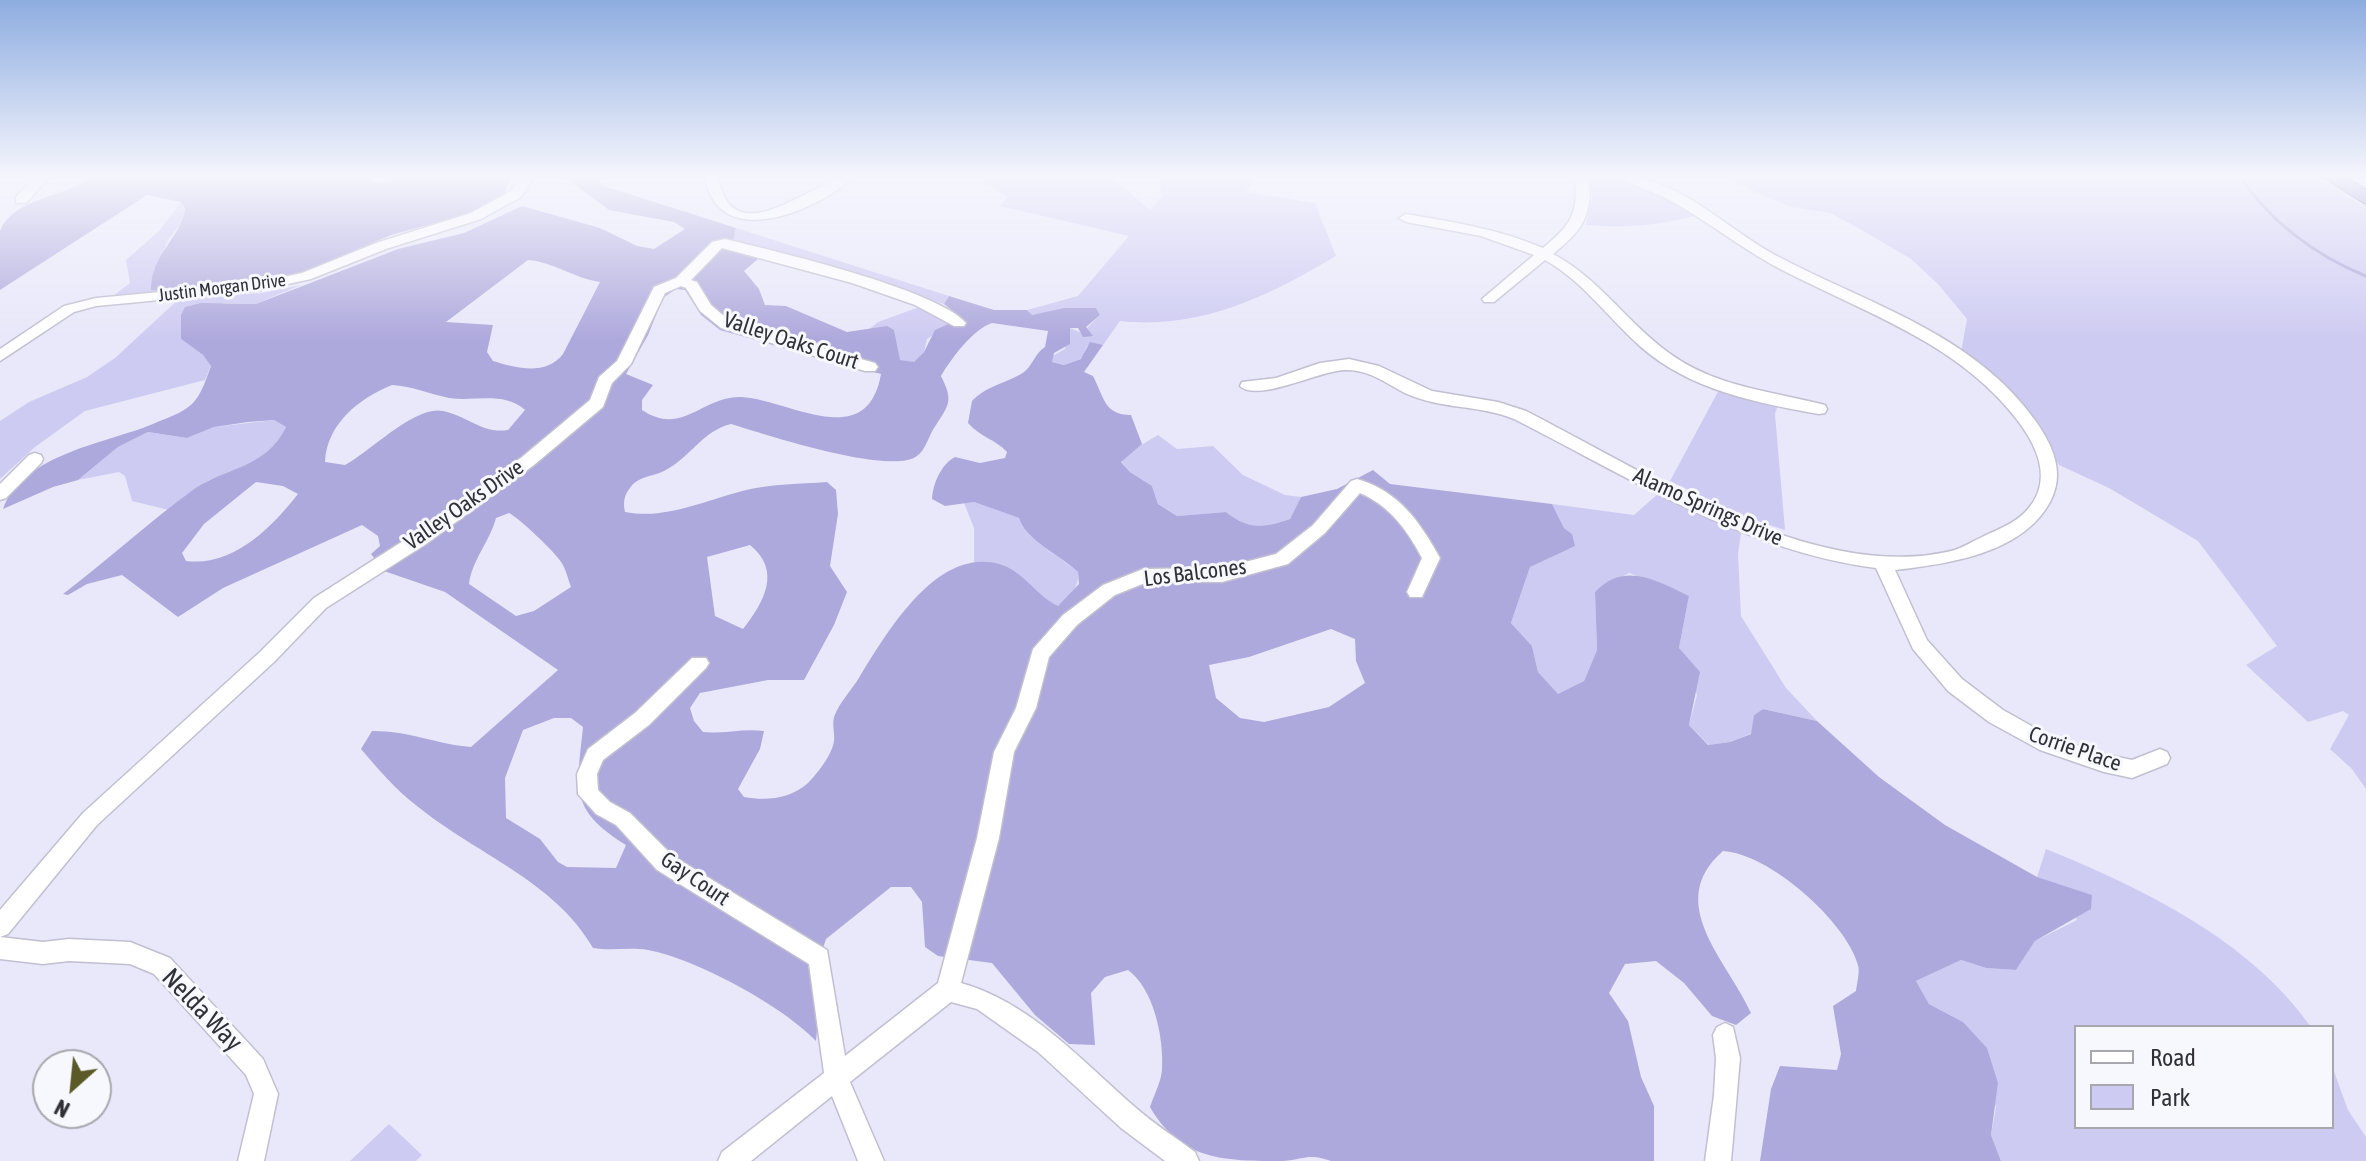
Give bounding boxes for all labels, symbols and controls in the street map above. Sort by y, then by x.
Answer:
street label: Justin Morgan Drive [157,269,287,307]
street label: Valley Oaks Court [720,307,862,375]
street label: Valley Oaks Drive [399,454,529,556]
street label: Alamo Springs Drive [1629,462,1787,552]
street label: Los Balcones [1142,554,1248,592]
street label: Corrie Place [2025,721,2125,777]
street label: Gay Court [656,846,734,912]
street label: Nelda Way [155,962,249,1058]
legend [2074,1025,2334,1129]
text: Road [2150,1044,2196,1071]
north arrow [32,1049,112,1129]
text: Park [2150,1084,2190,1111]
text: N [50,1094,74,1123]

